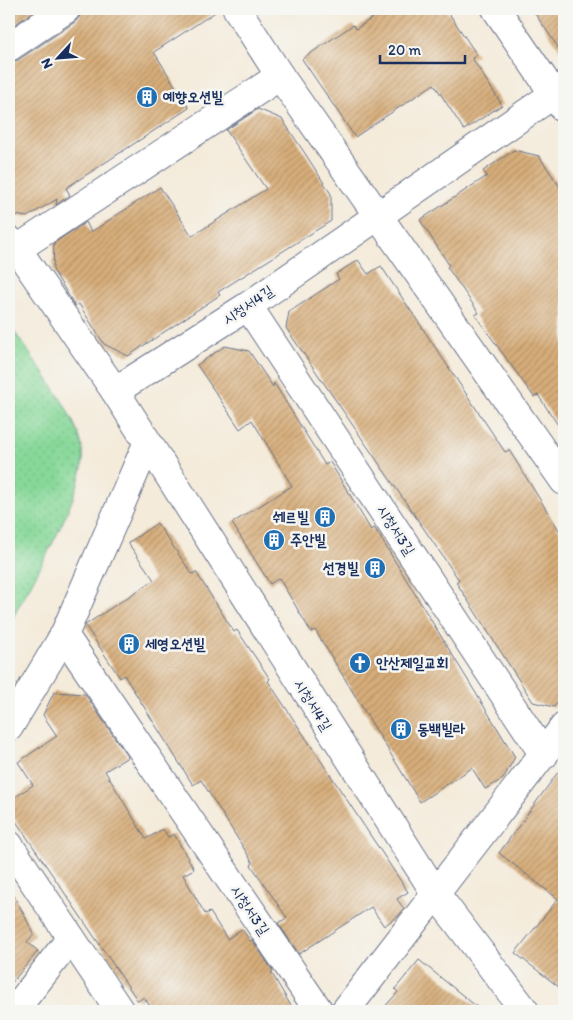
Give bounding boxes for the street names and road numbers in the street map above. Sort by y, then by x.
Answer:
street label: 시청서4길 [219,282,277,328]
street label: 시청서3길 [373,501,419,559]
street label: 시청서4길 [290,676,336,734]
street label: 시청서3길 [227,882,273,938]

